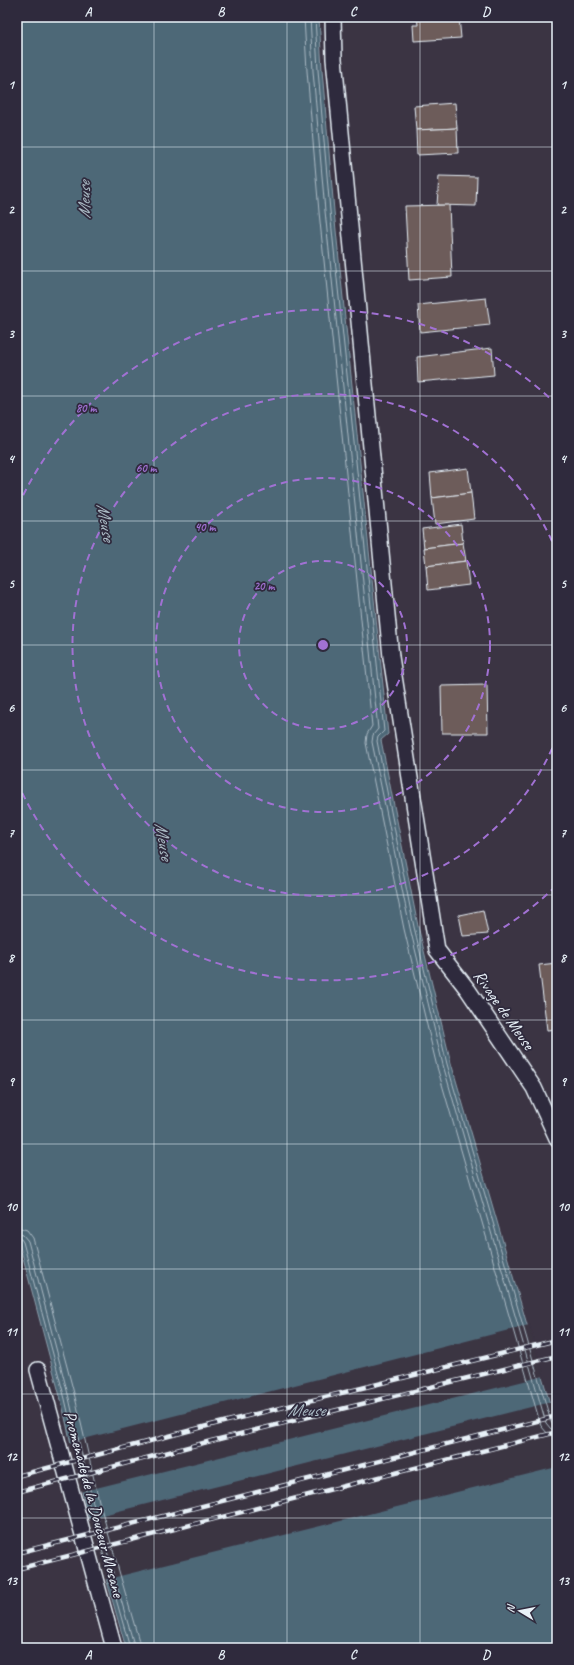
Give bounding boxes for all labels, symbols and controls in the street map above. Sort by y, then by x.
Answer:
text: A [85,4,93,20]
text: B [218,4,226,20]
text: C [350,4,358,20]
text: D [482,4,491,20]
text: 1 [8,77,16,93]
text: 1 [560,77,568,93]
water label: Meuse [73,178,95,219]
text: 2 [8,202,15,218]
text: 2 [560,202,567,218]
text: 3 [8,326,15,342]
text: 3 [560,326,567,342]
text: 80 m [76,400,97,416]
text: 4 [8,451,16,467]
text: 4 [560,451,568,467]
text: 60 m [136,460,158,476]
water label: Meuse [92,502,121,545]
text: 40 m [195,519,216,535]
text: 5 [8,576,15,592]
text: 5 [560,576,567,592]
text: 20 m [254,578,275,594]
centre of rings [316,638,330,652]
text: 6 [8,700,15,716]
text: 6 [560,700,567,716]
water label: Meuse [150,821,179,864]
text: 7 [8,825,15,841]
text: 7 [560,825,567,841]
text: 8 [8,950,16,966]
text: 8 [560,950,568,966]
street label: Rivage de Meuse [469,966,540,1055]
text: 9 [8,1074,15,1090]
text: 9 [560,1074,567,1090]
text: 10 [5,1199,18,1215]
text: 10 [557,1199,570,1215]
text: 11 [5,1324,19,1340]
text: 11 [557,1324,571,1340]
water label: Meuse [287,1399,328,1421]
street label: Promenade de la Douceur Mosane [59,1409,129,1601]
text: 12 [5,1449,18,1465]
text: 12 [557,1449,570,1465]
text: 13 [5,1573,18,1589]
text: 13 [557,1573,570,1589]
north arrow [500,1591,540,1631]
text: N [503,1603,518,1614]
text: A [85,1647,93,1663]
text: B [218,1647,226,1663]
text: C [350,1647,358,1663]
text: D [482,1647,491,1663]

